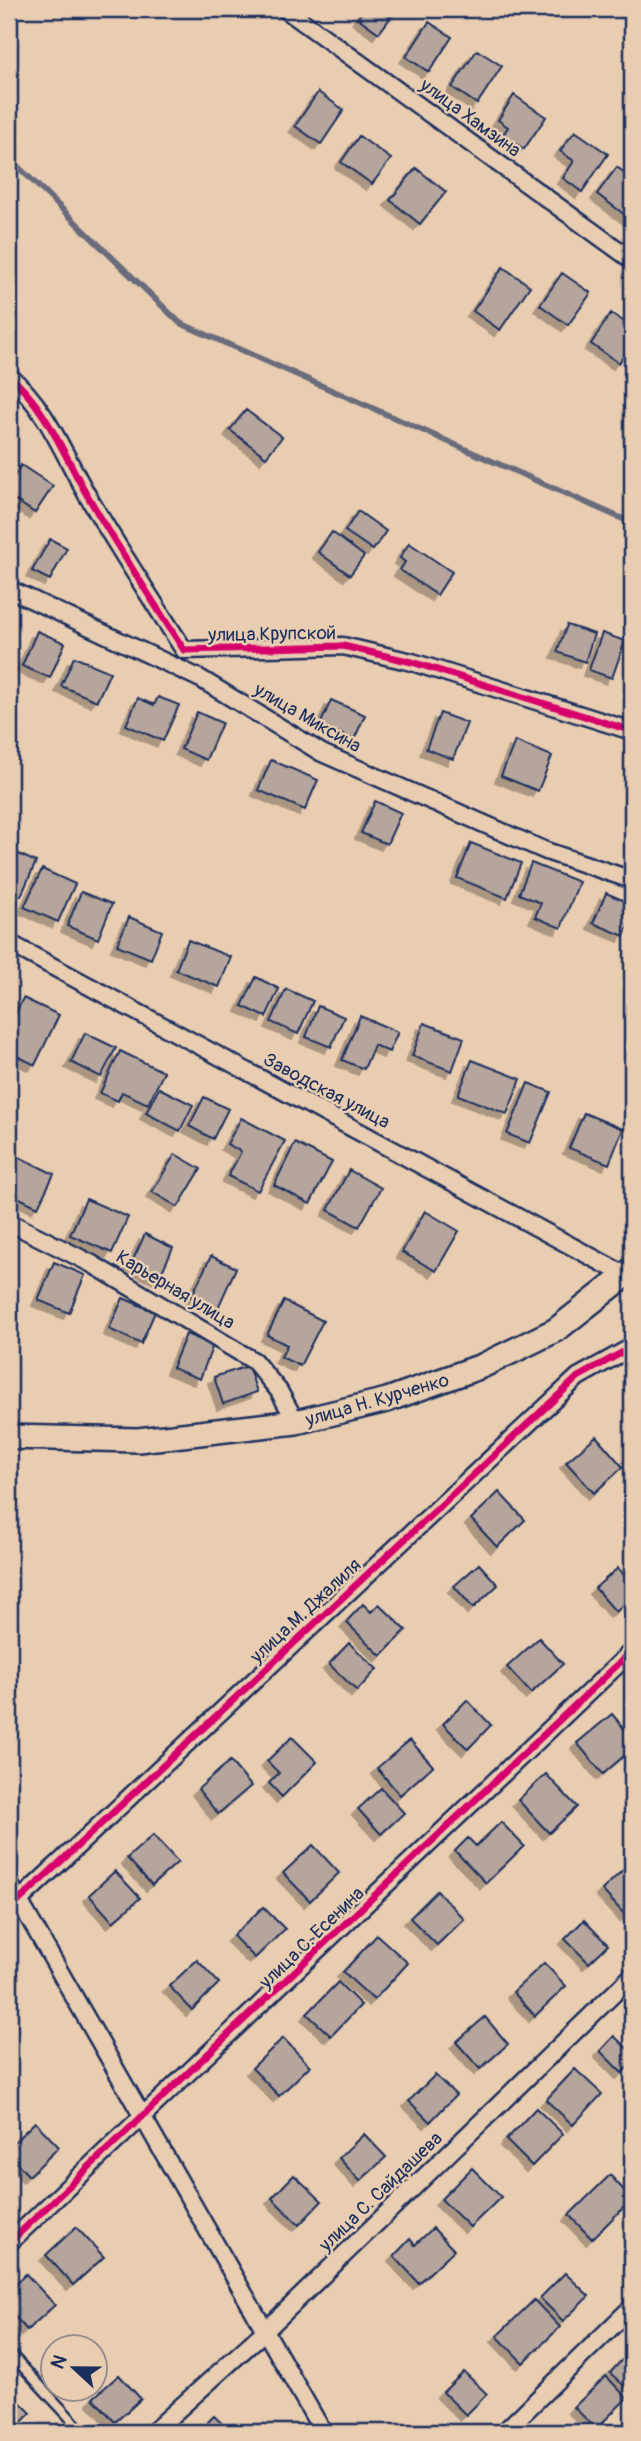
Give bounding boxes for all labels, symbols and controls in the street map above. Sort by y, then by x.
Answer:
street label: улица Хамзина [414,73,526,163]
street label: улица Крупской [207,621,336,647]
street label: улица Миксина [249,677,366,758]
street label: Заводская улица [259,1047,394,1134]
street label: Карьерная улица [112,1245,239,1335]
street label: улица Н. Курченко [302,1368,452,1432]
street label: улица М. Джалиля [244,1553,366,1669]
street label: улица С. Есенина [254,1882,369,1994]
street label: улица С. Сайдашева [313,2127,448,2257]
north arrow [38,2332,108,2402]
text: N [46,2351,73,2372]

